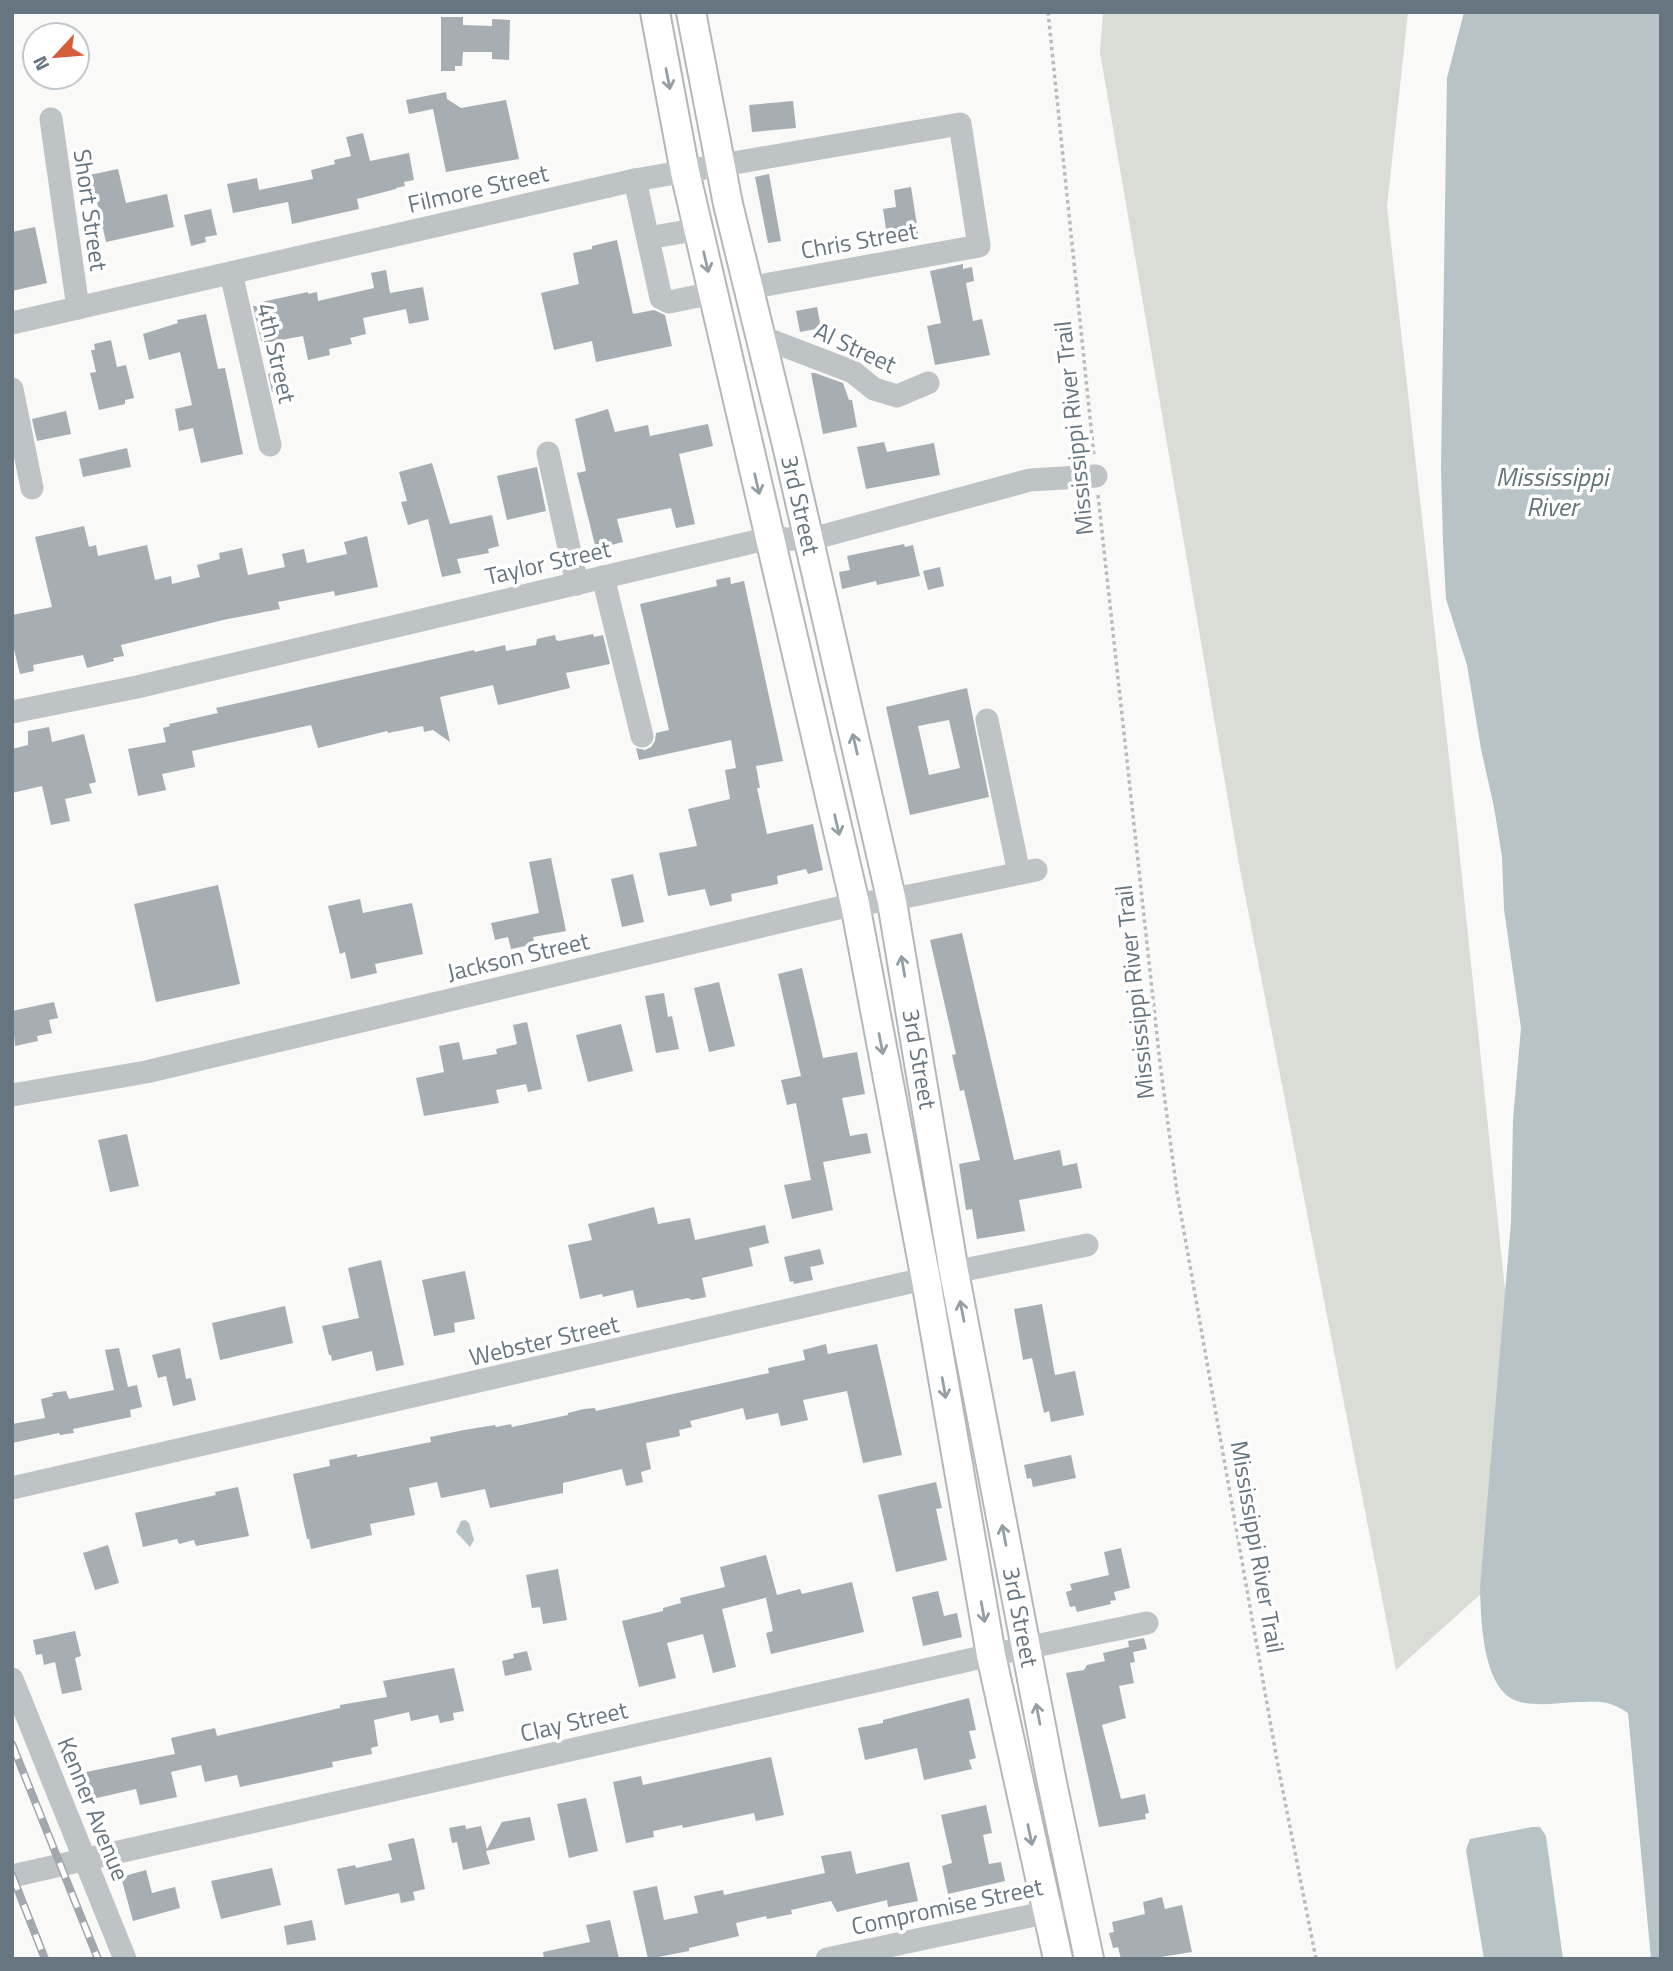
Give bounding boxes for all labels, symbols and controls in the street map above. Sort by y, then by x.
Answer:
north arrow [21,21,91,91]
text: N [24,51,56,76]
one-way arrow [662,67,675,90]
street label: Short Street [65,147,117,274]
street label: Filmore Street [404,154,552,222]
street label: Chris Street [798,212,921,268]
one-way arrow [700,250,713,273]
street label: 4th Street [248,299,306,407]
street label: Al Street [808,312,903,382]
street label: Mississippi River Trail [1044,319,1102,537]
street label: 3rd Street [772,451,830,559]
water label: Mississippi River [1496,457,1611,526]
one-way arrow [751,472,764,495]
street label: Taylor Street [482,530,615,594]
one-way arrow [848,733,861,756]
one-way arrow [830,813,844,836]
street label: Mississippi River Trail [1105,883,1163,1101]
street label: Jackson Street [443,922,593,990]
one-way arrow [896,955,909,978]
street label: 3rd Street [893,1006,947,1112]
one-way arrow [875,1032,889,1055]
one-way arrow [954,1300,968,1323]
street label: Webster Street [465,1305,623,1375]
one-way arrow [938,1376,951,1399]
street label: Mississippi River Trail [1222,1438,1294,1656]
one-way arrow [997,1524,1010,1547]
street label: 3rd Street [994,1564,1048,1671]
one-way arrow [977,1600,990,1623]
street label: Clay Street [517,1691,632,1751]
one-way arrow [1031,1703,1045,1726]
street label: Kenner Avenue [49,1731,139,1886]
one-way arrow [1024,1823,1038,1846]
street label: Compromise Street [848,1868,1046,1944]

